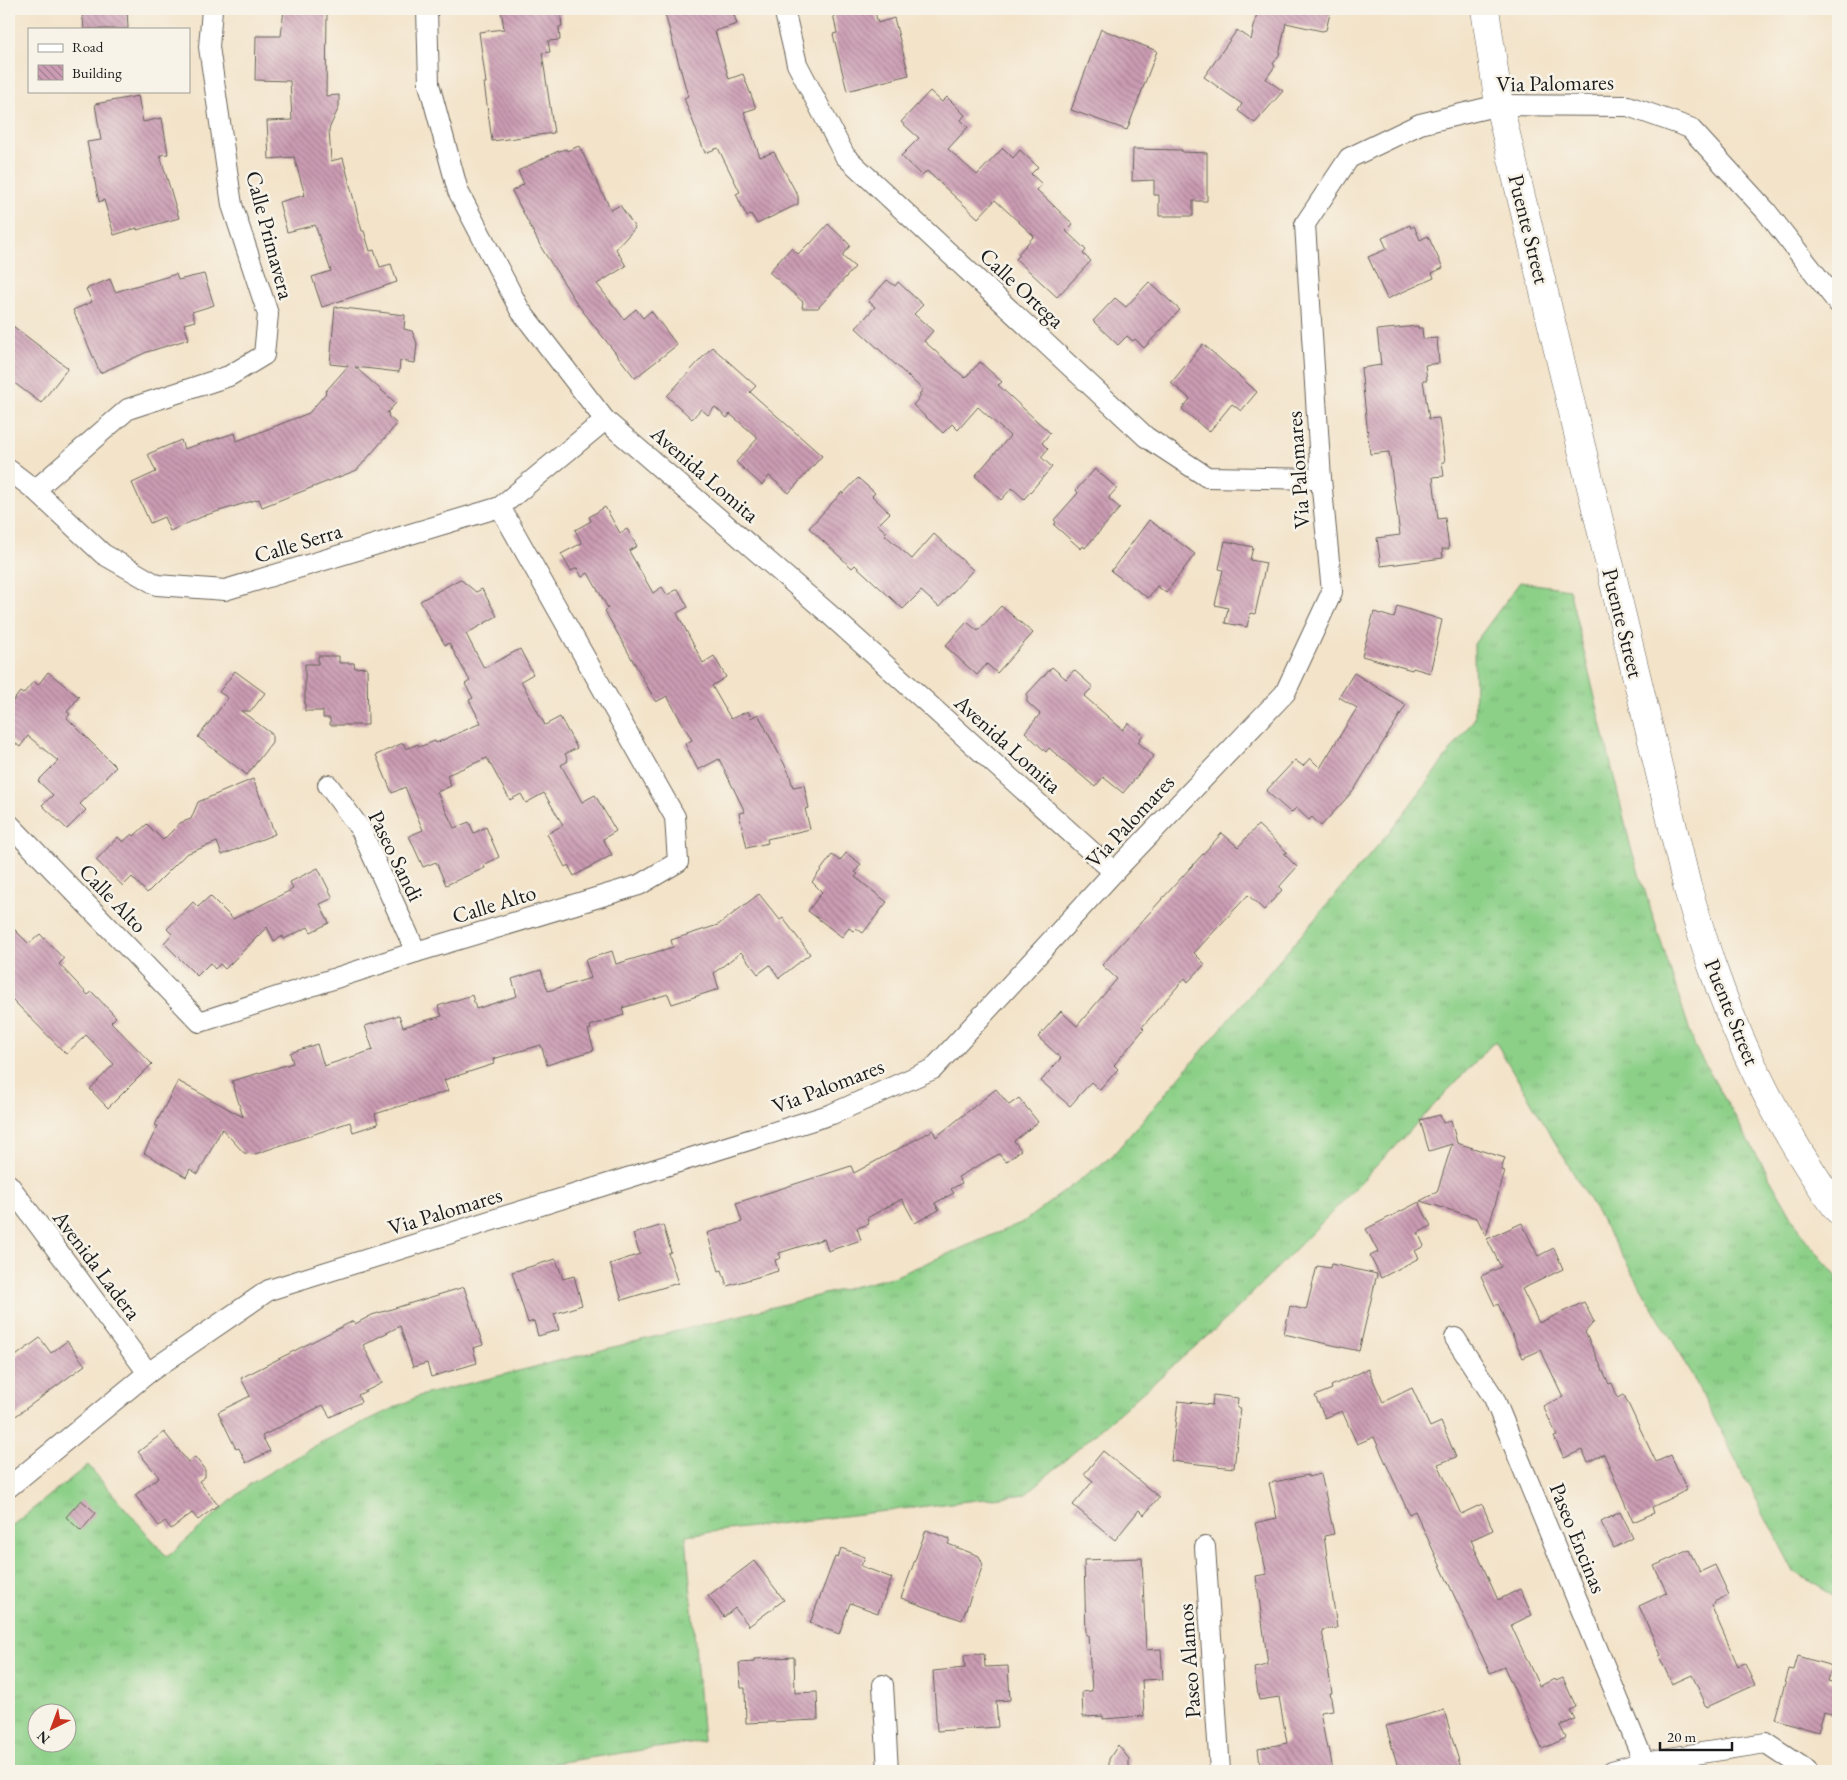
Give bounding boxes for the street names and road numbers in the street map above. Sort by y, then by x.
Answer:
street label: Via Palomares [1496,67,1614,99]
street label: Calle Primavera [239,167,301,303]
street label: Puente Street [1501,171,1557,287]
street label: Calle Ortega [973,241,1071,335]
street label: Via Palomares [1279,410,1317,530]
street label: Avenida Lomita [644,418,765,529]
street label: Calle Serra [251,516,346,570]
street label: Puente Street [1595,565,1651,681]
street label: Avenida Lomita [948,688,1068,800]
street label: Via Palomares [1079,768,1181,874]
street label: Paseo Sandi [362,806,430,906]
street label: Calle Alto [73,857,153,939]
street label: Calle Alto [449,877,540,930]
street label: Puente Street [1698,955,1766,1070]
street label: Via Palomares [768,1051,888,1121]
street label: Via Palomares [384,1180,506,1242]
street label: Avenida Ladera [46,1204,148,1326]
street label: Paseo Encinas [1543,1479,1613,1597]
street label: Paseo Alamos [1171,1603,1207,1719]

